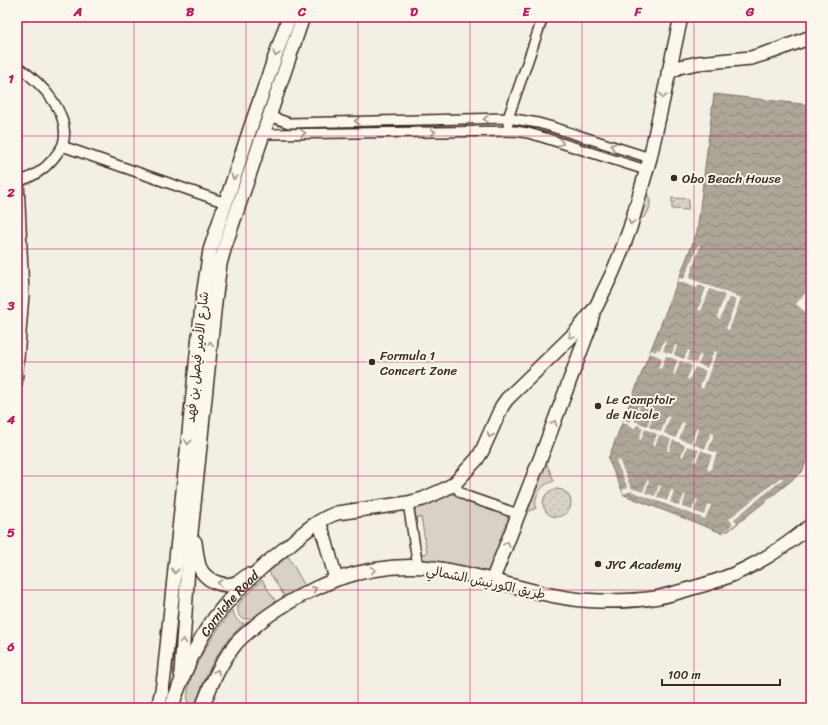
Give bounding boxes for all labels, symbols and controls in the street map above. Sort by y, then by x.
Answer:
text: A [73,0,82,23]
text: B [186,0,195,23]
text: C [297,0,307,23]
text: D [410,0,418,23]
text: E [522,0,531,23]
text: F [633,0,642,23]
text: G [745,0,755,23]
one-way arrow [272,50,281,57]
text: 1 [8,67,14,90]
one-way arrow [659,93,668,99]
one-way arrow [483,114,489,123]
one-way arrow [354,117,360,125]
one-way arrow [430,127,436,136]
one-way arrow [300,129,306,137]
one-way arrow [558,138,565,147]
one-way arrow [609,142,616,151]
place label: Obo Beach House [682,167,781,190]
one-way arrow [231,173,239,180]
marker: Obo Beach House [669,173,679,183]
text: 2 [6,181,15,204]
one-way arrow [627,218,636,225]
street label: شارع الأمير فيصل بن فهد [179,290,215,424]
text: 3 [6,294,15,317]
one-way arrow [568,331,576,339]
one-way arrow [205,341,214,348]
place label: Formula 1 Concert Zone [380,344,457,382]
marker: Formula 1 Concert Zone [367,357,377,367]
place label: Le Comptoir de Nicole [606,388,675,426]
marker: Le Comptoir de Nicole [593,401,603,411]
text: 4 [6,408,16,431]
one-way arrow [549,420,557,427]
one-way arrow [486,431,494,438]
one-way arrow [184,439,193,445]
text: 5 [7,521,15,544]
one-way arrow [502,541,510,548]
place label: JYC Academy [605,553,681,576]
street label: طريق الكورنيش الشمالي [424,558,548,606]
marker: JYC Academy [593,559,603,569]
street label: Corniche Road [194,564,265,641]
one-way arrow [370,566,376,575]
one-way arrow [171,568,180,574]
one-way arrow [217,579,223,588]
one-way arrow [310,586,317,594]
text: 6 [6,635,15,658]
one-way arrow [179,638,187,644]
scale bar [662,661,780,687]
text: 100 m [668,664,701,686]
one-way arrow [212,669,220,676]

